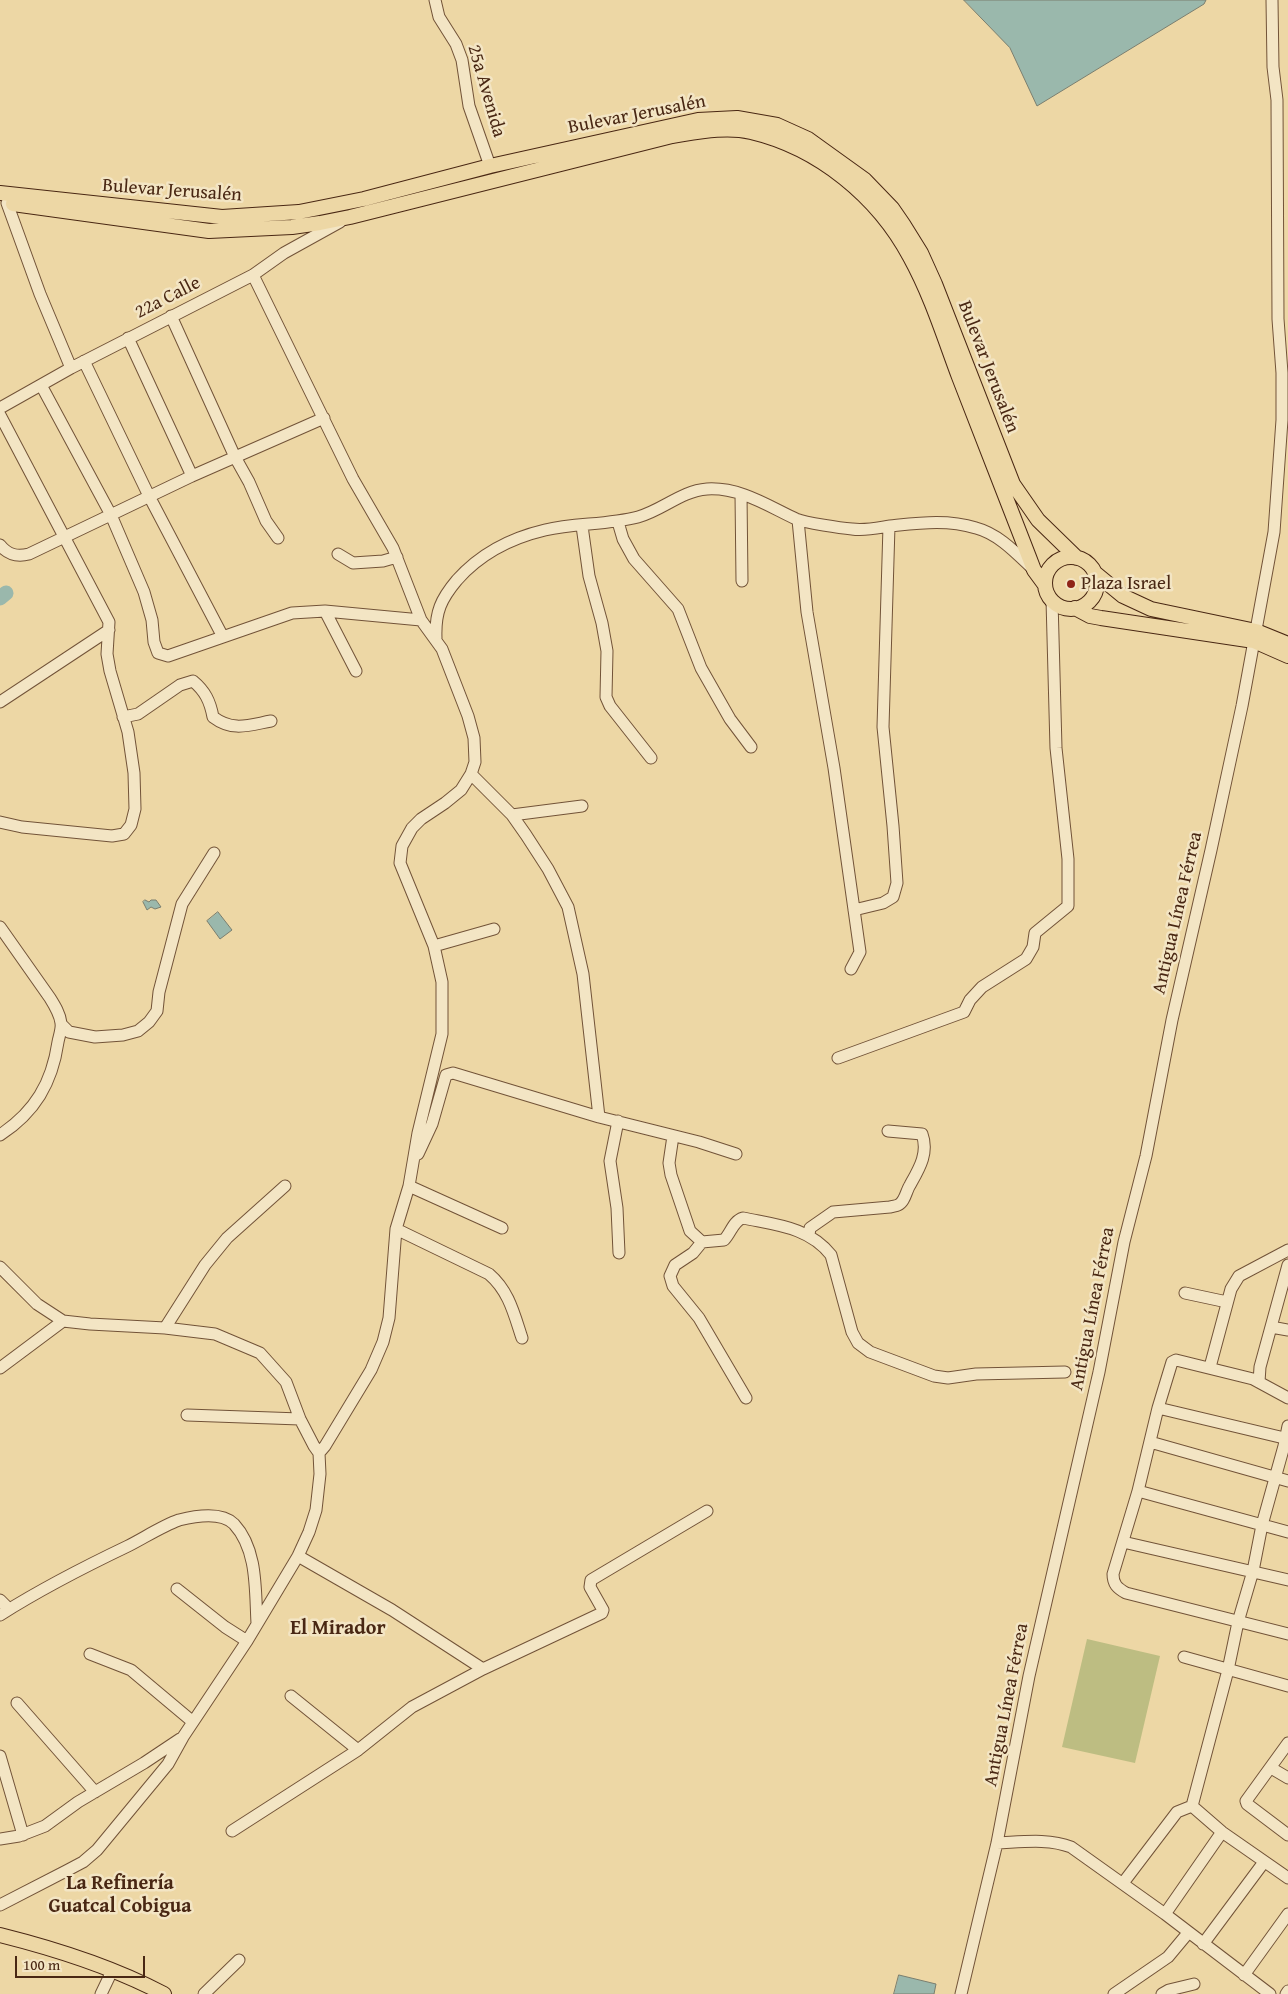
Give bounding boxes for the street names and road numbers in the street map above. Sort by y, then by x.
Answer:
street label: 25a Avenida [462,42,510,140]
street label: Bulevar Jerusalén [566,90,708,140]
street label: Bulevar Jerusalén [101,175,243,207]
street label: 22a Calle [131,272,205,324]
street label: Bulevar Jerusalén [952,298,1024,436]
street label: Antigua Línea Férrea [1148,830,1208,996]
street label: Antigua Línea Férrea [1066,1225,1120,1393]
street label: Antigua Línea Férrea [980,1621,1034,1789]

